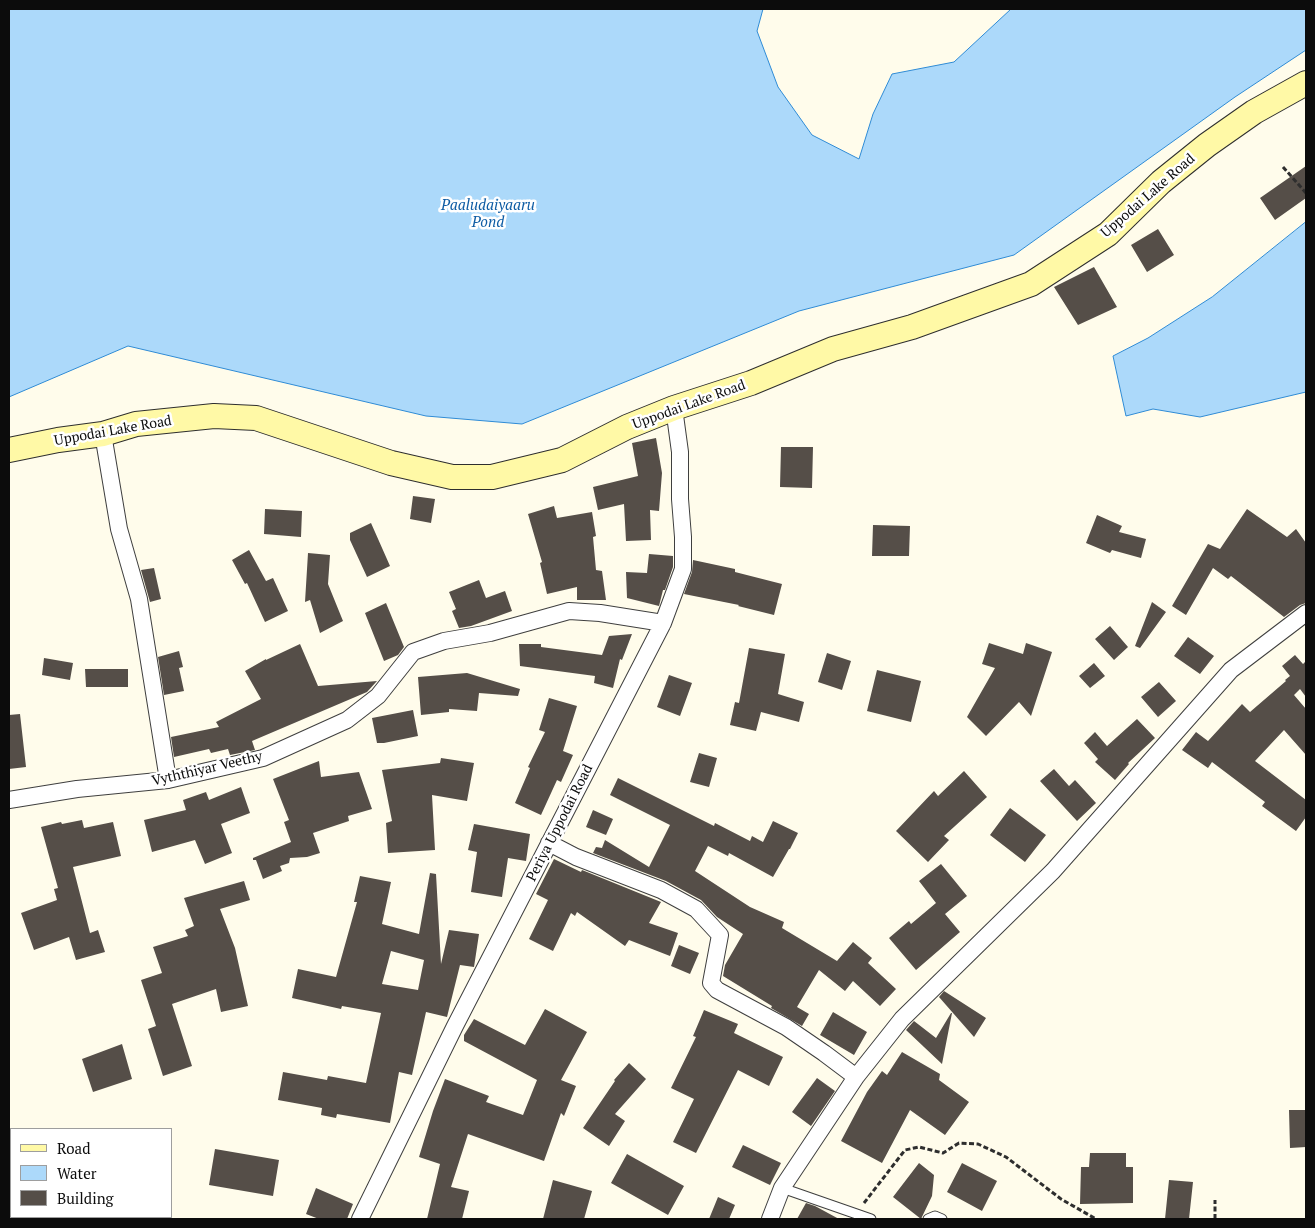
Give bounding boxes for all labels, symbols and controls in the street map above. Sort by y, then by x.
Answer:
street label: Uppodai Lake Road [1098,151,1198,241]
water label: Paaludaiyaaru Pond [441,197,535,232]
street label: Uppodai Lake Road [630,377,748,433]
street label: Uppodai Lake Road [53,412,173,450]
street label: Vyththiyar Veethy [150,748,264,790]
street label: Periya Uppodai Road [523,762,597,884]
legend [10,1128,172,1218]
text: Road [57,1138,90,1158]
text: Water [57,1163,96,1183]
text: Building [57,1188,114,1208]

